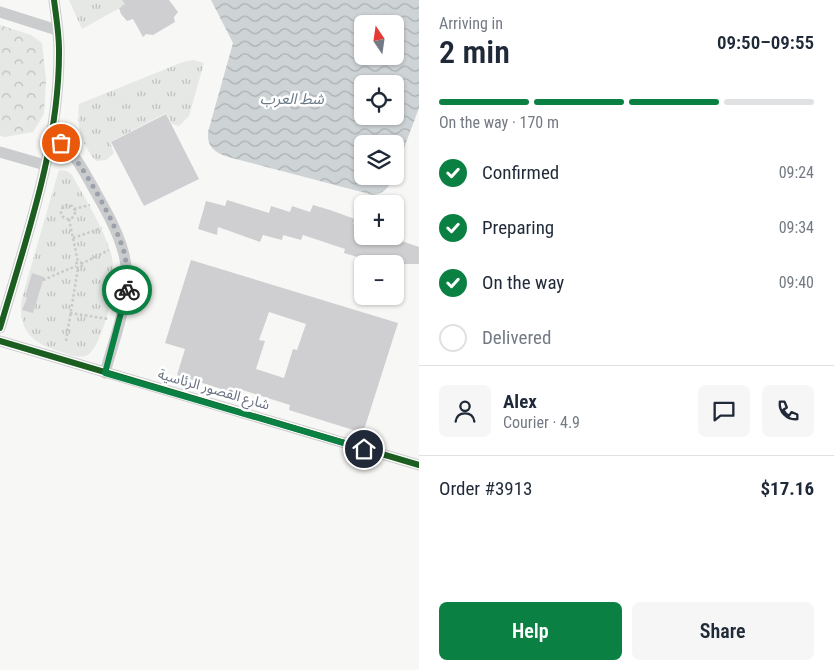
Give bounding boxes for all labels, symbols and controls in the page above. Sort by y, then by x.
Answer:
text: Arriving in [439,14,503,33]
north arrow [354,15,404,65]
map controls [354,15,404,305]
text: 09:50–09:55 [717,31,814,54]
text: 2 min [439,33,510,71]
button: locate [354,75,404,125]
water label: شط العرب [260,90,324,108]
text: On the way · 170 m [439,113,559,132]
pin [40,122,82,164]
icon: bag [47,129,75,157]
button: layers [354,135,404,185]
icon: check [439,159,467,187]
text: Confirmed [482,161,559,184]
text: 09:24 [779,163,814,182]
button: + [354,195,404,245]
icon: check [439,214,467,242]
text: Preparing [482,216,554,239]
text: 09:34 [779,218,814,237]
button: − [354,255,404,305]
courier [102,265,152,315]
icon: check [439,269,467,297]
text: On the way [482,271,564,294]
text: 09:40 [779,273,814,292]
icon: bike [113,276,141,304]
text: Delivered [482,326,551,349]
street label: شارع القصور الرئاسية [155,365,272,416]
button: person [439,385,491,437]
button: chat [698,385,750,437]
button: phone [762,385,814,437]
text: Alex [503,390,537,413]
text: Courier · 4.9 [503,413,580,432]
pin [343,428,385,470]
icon: home [350,435,378,463]
text: Order #3913 [439,477,532,500]
text: $17.16 [760,477,814,500]
button: Help [439,602,622,660]
button: Share [632,602,814,660]

